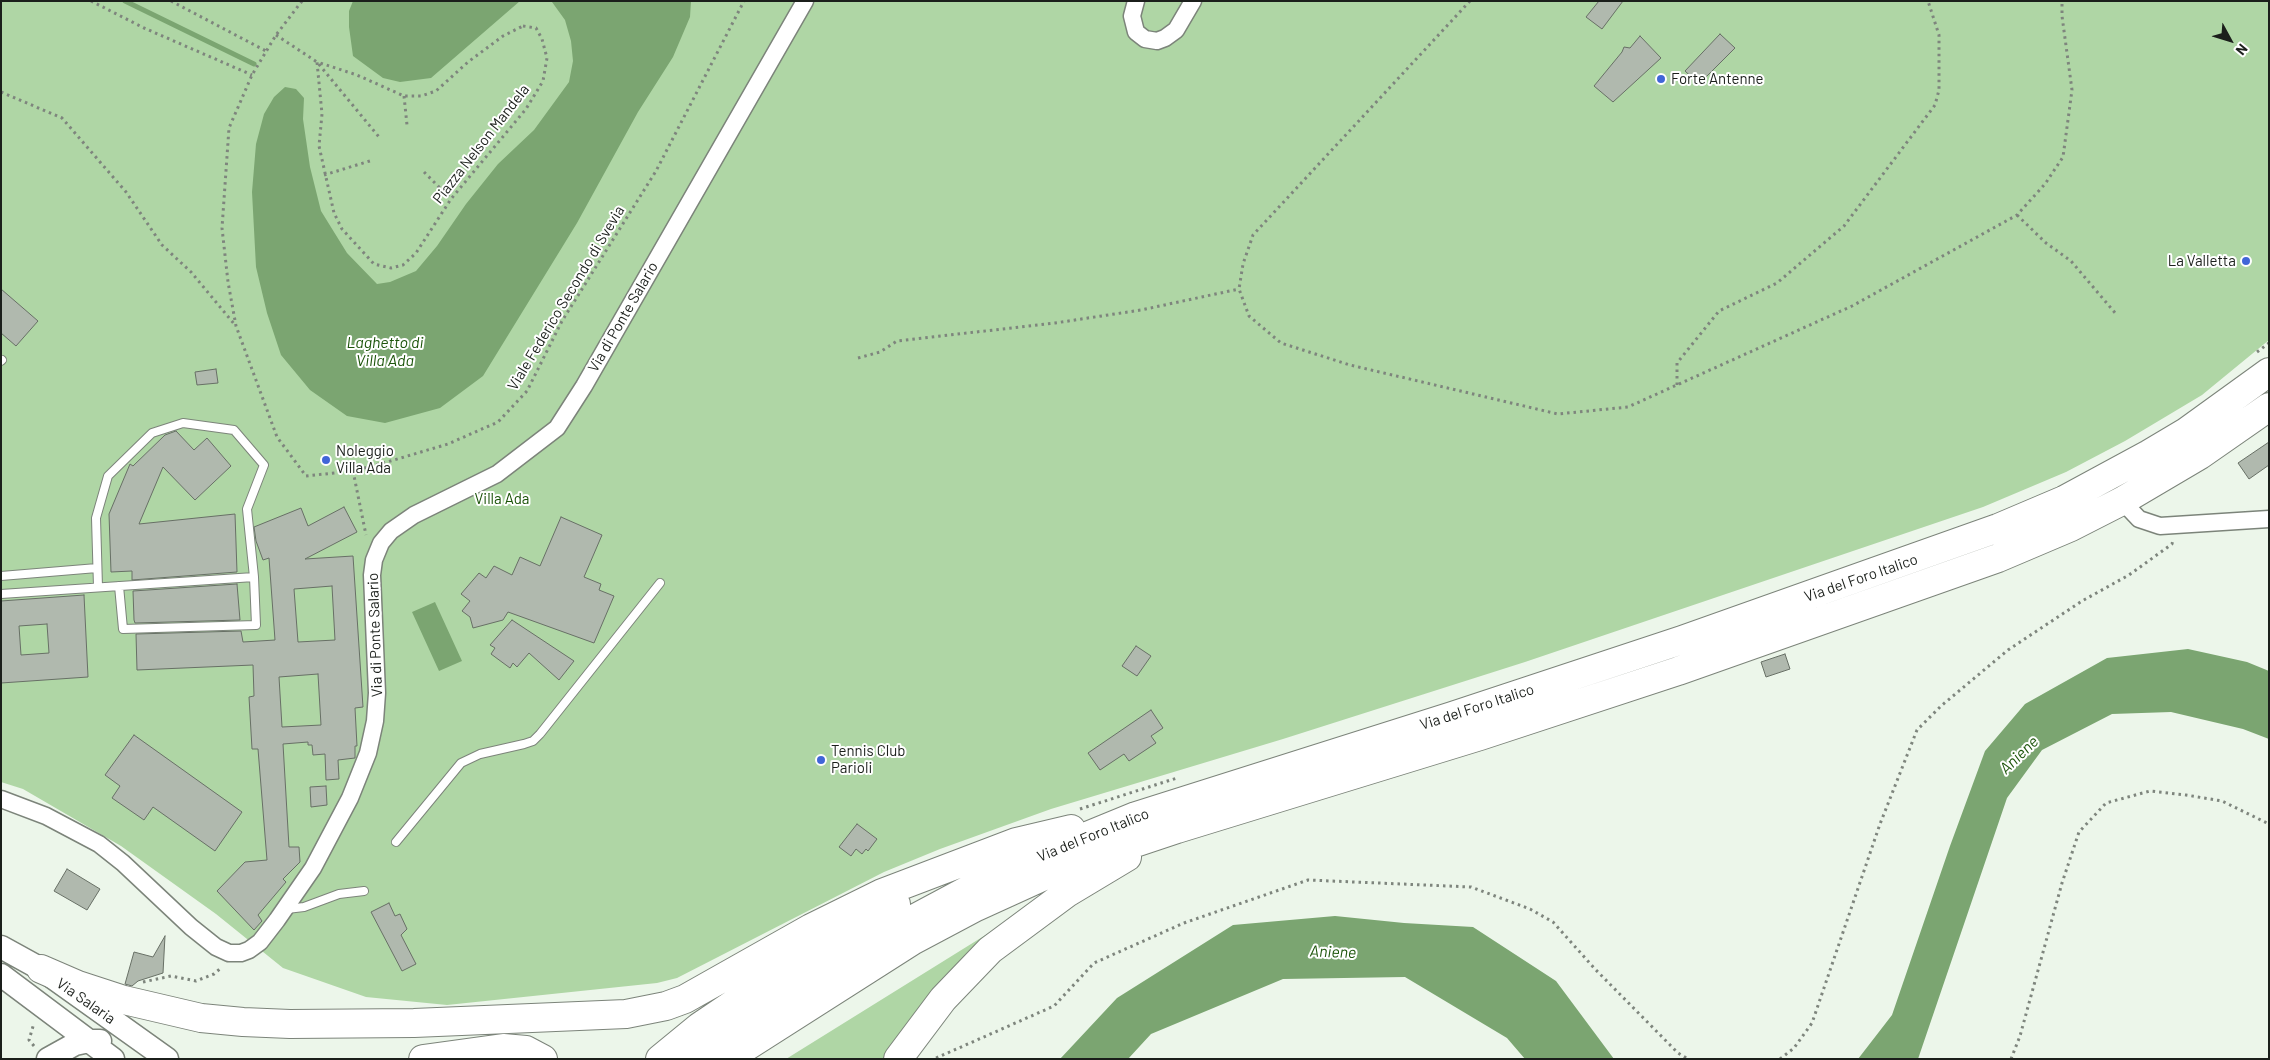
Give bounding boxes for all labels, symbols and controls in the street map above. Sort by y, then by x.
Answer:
north arrow [2205,15,2255,65]
text: N [2233,41,2252,59]
place label: Forte Antenne [1671,70,1763,88]
marker: Forte Antenne [1655,73,1667,85]
street label: Piazza Nelson Mandela [429,81,533,207]
street label: Viale Federico Secondo di Svevia [504,202,628,394]
place label: La Valletta [2168,252,2236,270]
marker: La Valletta [2240,255,2252,267]
street label: Via di Ponte Salario [584,259,662,375]
water label: Laghetto di Villa Ada [346,333,424,371]
place label: Noleggio Villa Ada [336,442,394,477]
marker: Noleggio Villa Ada [320,454,332,466]
park label: Villa Ada [475,490,529,508]
street label: Via del Foro Italico [1802,550,1920,606]
street label: Via di Ponte Salario [364,573,386,697]
street label: Via del Foro Italico [1418,680,1536,734]
water label: Aniene [1996,732,2042,778]
place label: Tennis Club Parioli [831,742,905,777]
marker: Tennis Club Parioli [815,754,827,766]
street label: Via del Foro Italico [1035,804,1151,866]
water label: Aniene [1309,942,1357,962]
street label: Via Salaria [53,974,119,1028]

